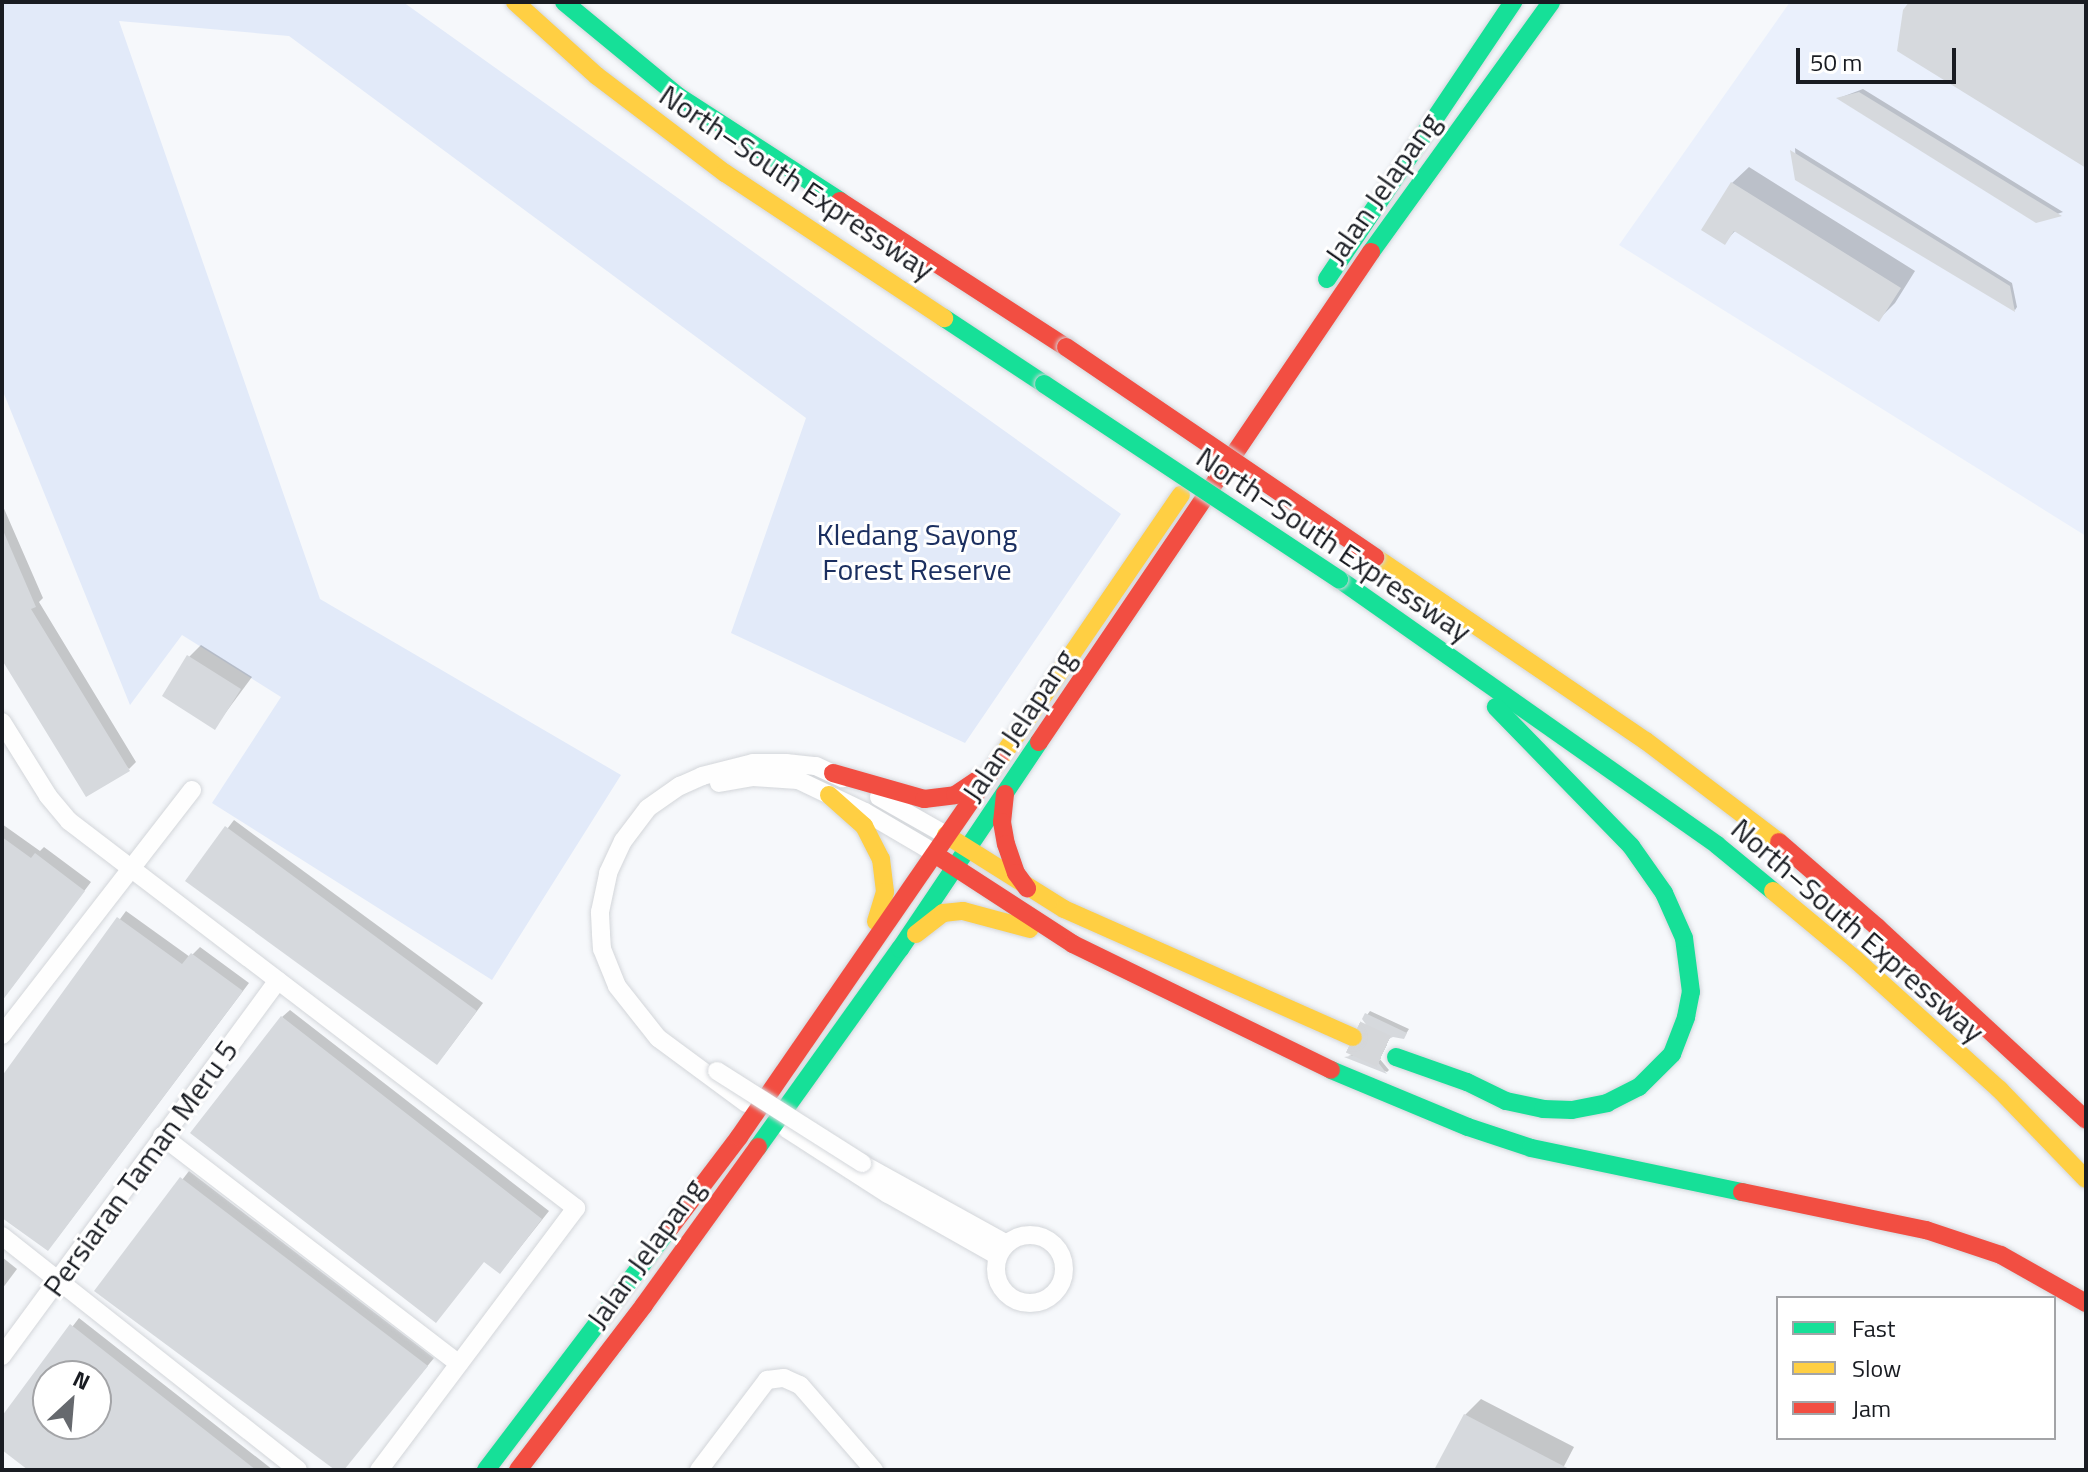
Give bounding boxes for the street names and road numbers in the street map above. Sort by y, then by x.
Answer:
street label: North–South Expressway [653,77,941,287]
street label: Jalan Jelapang [1317,105,1447,271]
street label: North–South Expressway [1190,439,1478,649]
street label: Jalan Jelapang [954,642,1082,808]
street label: North–South Expressway [1724,810,1992,1050]
street label: Persiaran Taman Meru 5 [35,1033,245,1303]
street label: Jalan Jelapang [579,1171,711,1335]

